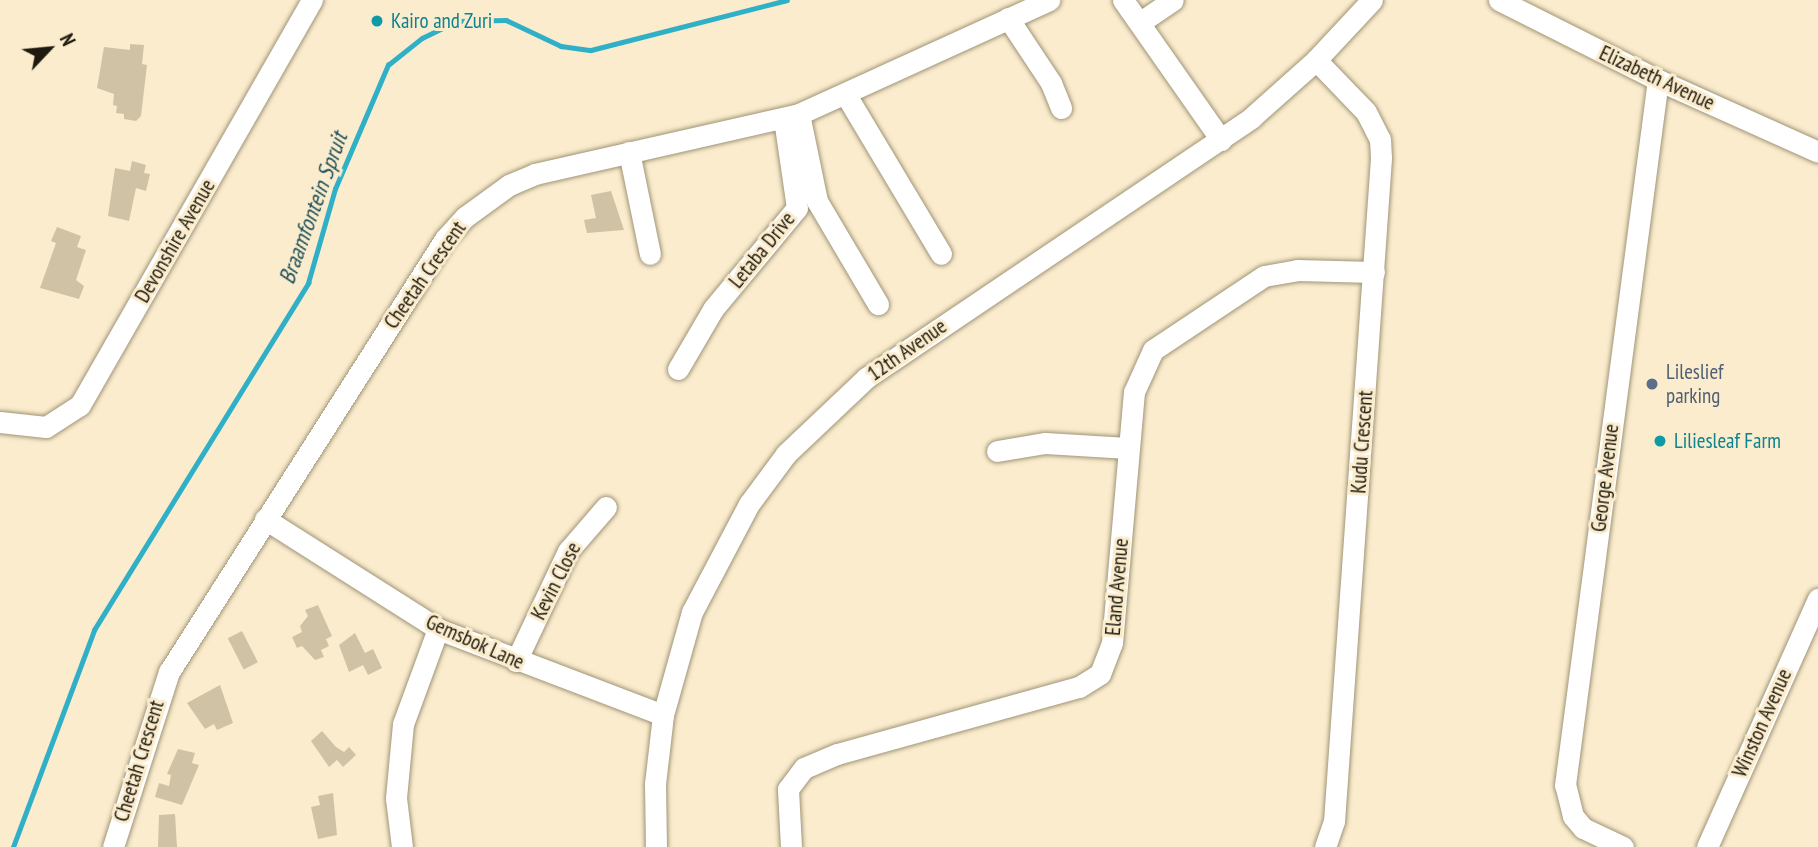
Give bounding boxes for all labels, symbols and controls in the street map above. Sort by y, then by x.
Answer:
place label: Kairo and Zuri [391,8,493,34]
marker: Kairo and Zuri [369,13,385,29]
north arrow [14,14,84,84]
text: N [55,30,81,50]
street label: Elizabeth Avenue [1595,40,1719,116]
water label: Braamfontein Spruit [273,128,353,288]
street label: Devonshire Avenue [129,175,221,307]
street label: Letaba Drive [724,207,800,293]
street label: Cheetah Crescent [379,216,471,334]
street label: 12th Avenue [862,313,952,387]
place label: Lileslief parking [1666,359,1723,409]
marker: Lileslief parking [1644,376,1660,392]
street label: Kudu Crescent [1346,390,1378,494]
street label: George Avenue [1586,422,1624,534]
place label: Liliesleaf Farm [1674,428,1781,454]
marker: Liliesleaf Farm [1652,433,1668,449]
street label: Eland Avenue [1100,537,1134,637]
street label: Kevin Close [526,538,586,624]
street label: Gemsbok Lane [422,609,528,675]
street label: Winston Avenue [1727,665,1797,781]
street label: Cheetah Crescent [109,697,169,825]

